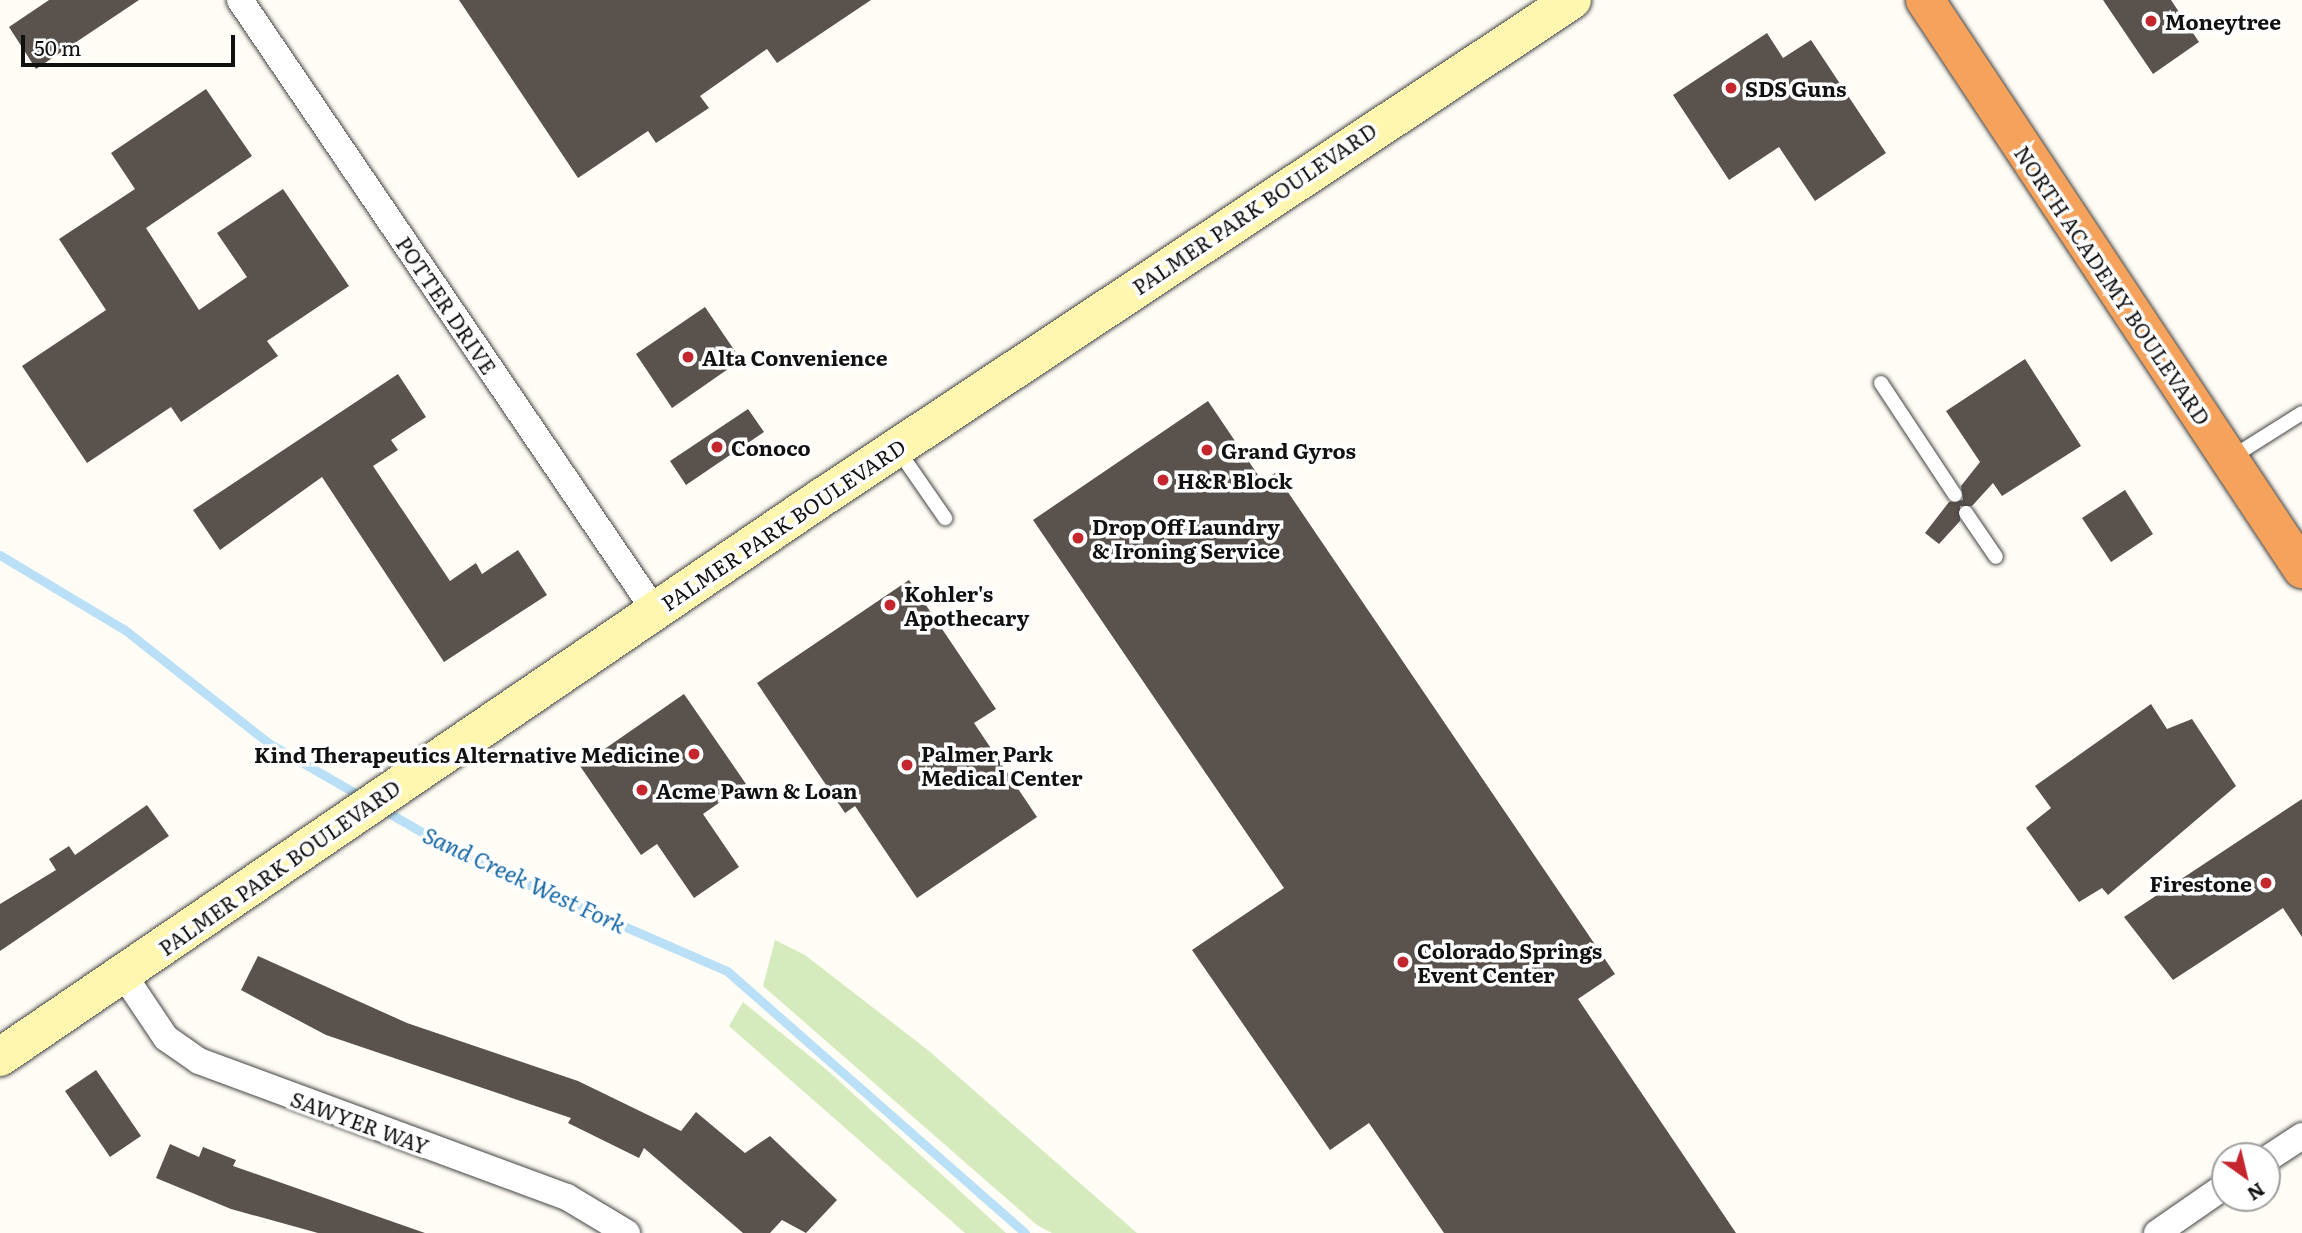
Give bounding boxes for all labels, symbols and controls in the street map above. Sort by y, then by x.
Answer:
place label: Moneytree [2165,8,2281,34]
marker: Moneytree [2143,13,2159,29]
scale bar [24,21,238,65]
text: 50 m [34,31,81,62]
place label: SDS Guns [1745,75,1846,101]
marker: SDS Guns [1723,80,1739,96]
street label: PALMER PARK BOULEVARD [1127,117,1381,299]
street label: NORTH ACADEMY BOULEVARD [2010,141,2216,429]
street label: POTTER DRIVE [392,231,502,379]
place label: Alta Convenience [702,344,888,370]
marker: Alta Convenience [680,349,696,365]
street label: PALMER PARK BOULEVARD [656,433,910,615]
place label: Conoco [731,434,811,460]
place label: Grand Gyros [1221,437,1356,463]
marker: Conoco [709,439,725,455]
marker: Grand Gyros [1199,442,1215,458]
place label: H&R Block [1177,467,1293,493]
marker: H&R Block [1155,472,1171,488]
place label: Drop Off Laundry & Ironing Service [1092,513,1280,563]
marker: Drop Off Laundry & Ironing Service [1070,530,1086,546]
place label: Kohler's Apothecary [904,580,1029,630]
marker: Kohler's Apothecary [882,597,898,613]
place label: Palmer Park Medical Center [921,740,1083,790]
place label: Kind Therapeutics Alternative Medicine [254,741,680,767]
marker: Kind Therapeutics Alternative Medicine [686,746,702,762]
marker: Palmer Park Medical Center [899,757,915,773]
street label: PALMER PARK BOULEVARD [153,774,405,960]
place label: Acme Pawn & Loan [656,777,858,803]
marker: Acme Pawn & Loan [634,782,650,798]
water label: Sand Creek West Fork [419,820,631,938]
place label: Firestone [2150,870,2252,896]
marker: Firestone [2258,875,2274,891]
place label: Colorado Springs Event Center [1417,937,1602,987]
marker: Colorado Springs Event Center [1395,954,1411,970]
street label: SAWYER WAY [287,1085,433,1159]
north arrow [2211,1142,2281,1212]
text: N [2242,1177,2271,1209]

